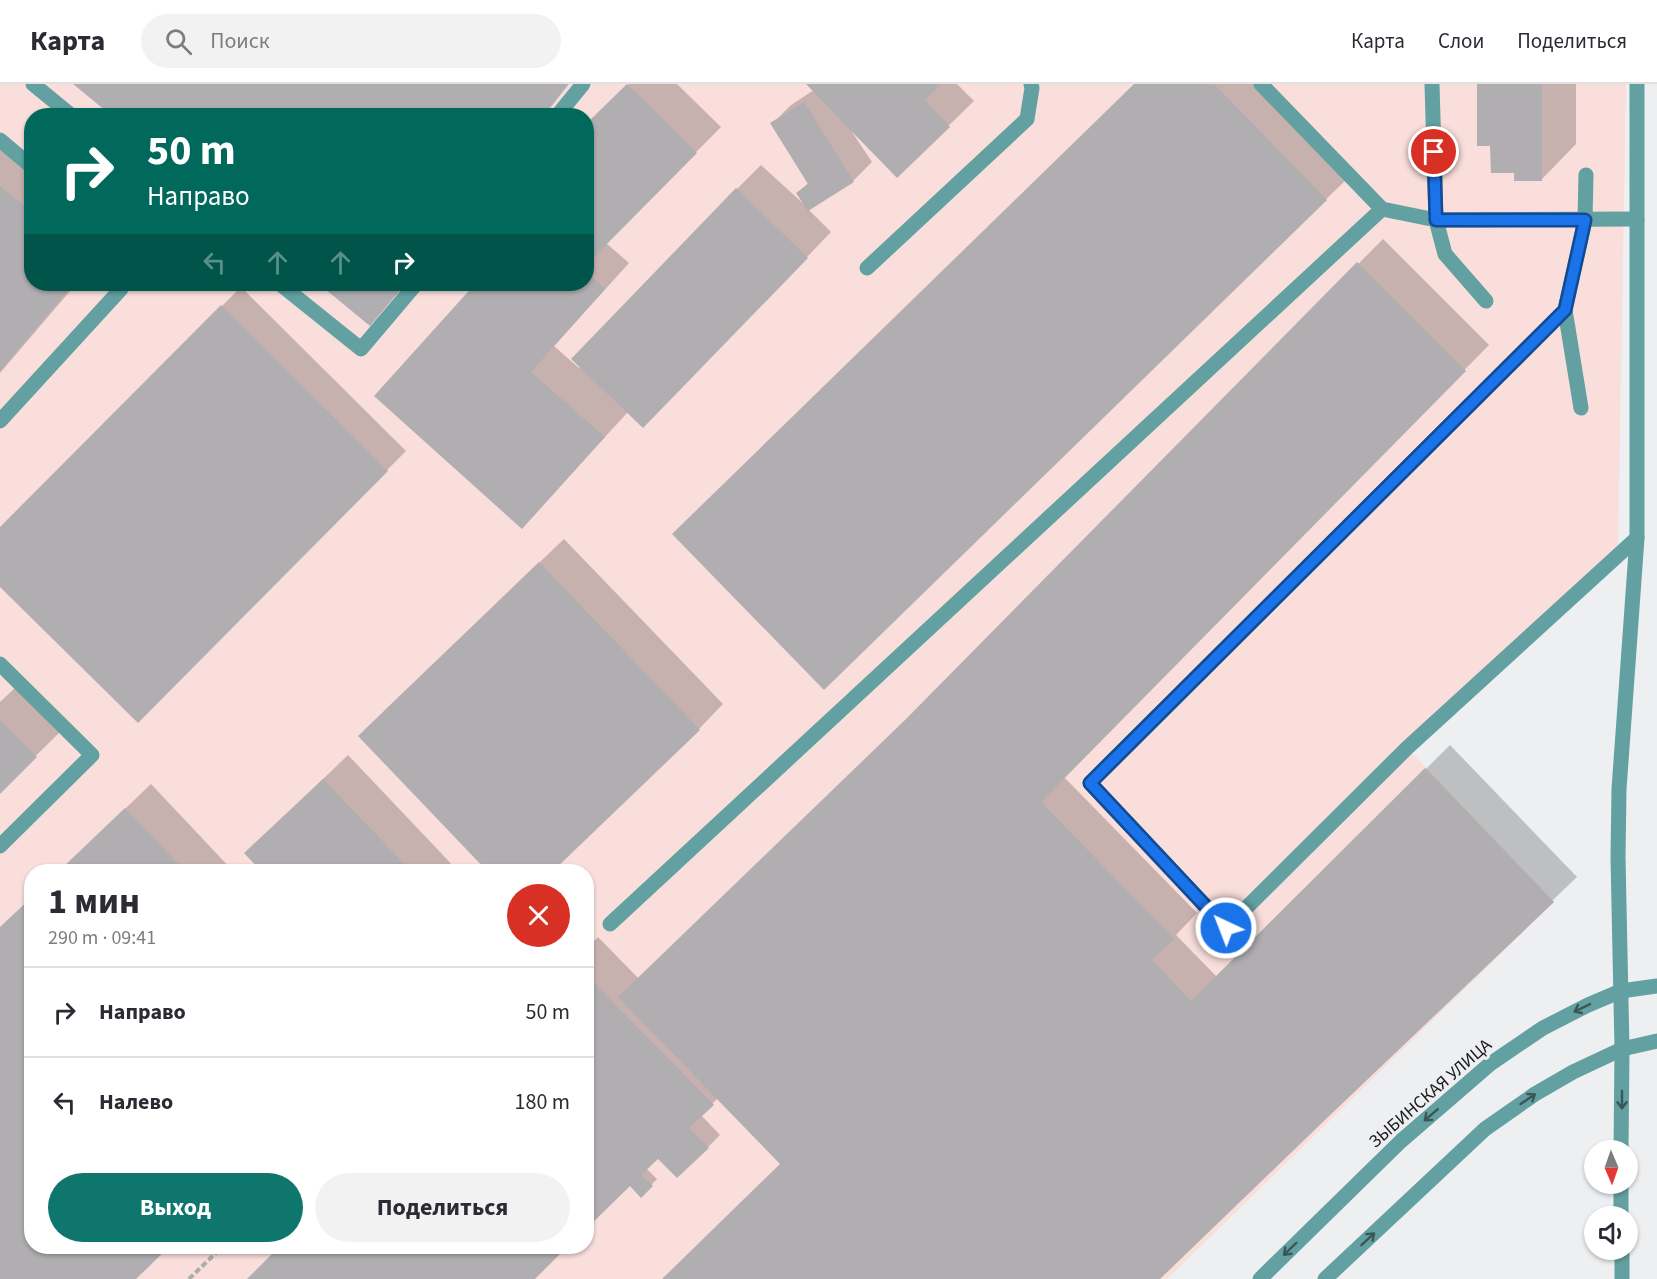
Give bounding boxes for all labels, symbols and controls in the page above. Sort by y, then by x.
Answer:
search box [141,14,561,68]
text: Карта [30,21,105,61]
icon: search [162,25,195,58]
text: Поиск [210,25,270,57]
text: Карта [1351,26,1405,56]
text: Слои [1438,26,1484,56]
text: Поделиться [1517,26,1627,56]
text: 50 m [147,121,236,181]
pin [1408,126,1459,177]
icon: right [48,132,126,210]
icon: arrive [1417,135,1450,168]
text: Направо [147,177,250,216]
icon: left [198,246,231,279]
icon: ahead [261,246,294,279]
icon: ahead [324,246,357,279]
icon: right [387,246,420,279]
text: 1 мин [48,876,140,927]
button: close [507,884,570,947]
position arrow [1194,896,1258,960]
text: 290 m · 09:41 [48,924,156,952]
icon: right [48,996,81,1029]
text: Направо [99,996,186,1028]
text: 50 m [525,996,570,1028]
one-way arrow [1573,1003,1591,1015]
street label: ЗЫБИНСКАЯ УЛИЦА [1363,1033,1497,1154]
icon: left [48,1086,81,1119]
text: Налево [99,1086,173,1118]
text: 180 m [515,1086,570,1118]
one-way arrow [1616,1089,1628,1109]
one-way arrow [1520,1093,1536,1105]
one-way arrow [1424,1108,1439,1122]
north arrow [1584,1140,1638,1194]
map controls [1584,1140,1638,1260]
button: Выход [48,1173,303,1242]
button: Поделиться [315,1173,570,1242]
button: sound [1584,1206,1638,1260]
one-way arrow [1360,1232,1375,1246]
one-way arrow [1283,1242,1298,1256]

